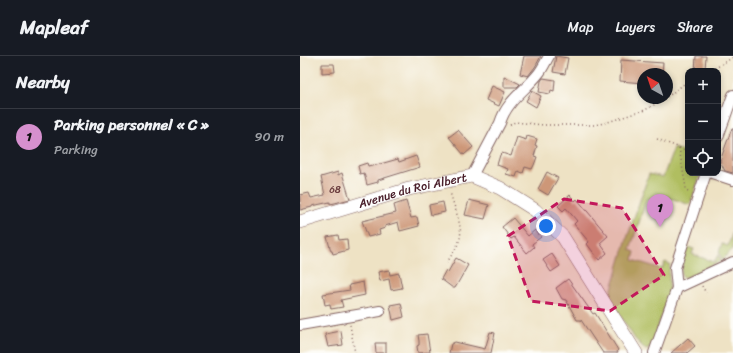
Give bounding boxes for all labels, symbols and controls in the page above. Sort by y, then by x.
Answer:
text: Mapleaf [20,11,88,44]
text: Map [568,15,593,40]
text: Layers [615,15,655,40]
text: Share [677,15,713,40]
text: Nearby [16,67,70,97]
north arrow [637,68,673,104]
map controls [685,68,721,176]
button: + [685,68,721,104]
button: − [685,104,721,140]
text: Parking personnel « C » [54,112,209,138]
text: 1 [26,125,32,148]
text: 90 m [254,125,284,148]
text: Parking [54,138,98,161]
button: locate [685,140,721,176]
street label: Avenue du Roi Albert [355,166,469,215]
house number: 68 [329,181,341,199]
pin: 1 [647,194,673,227]
your location [536,216,556,236]

